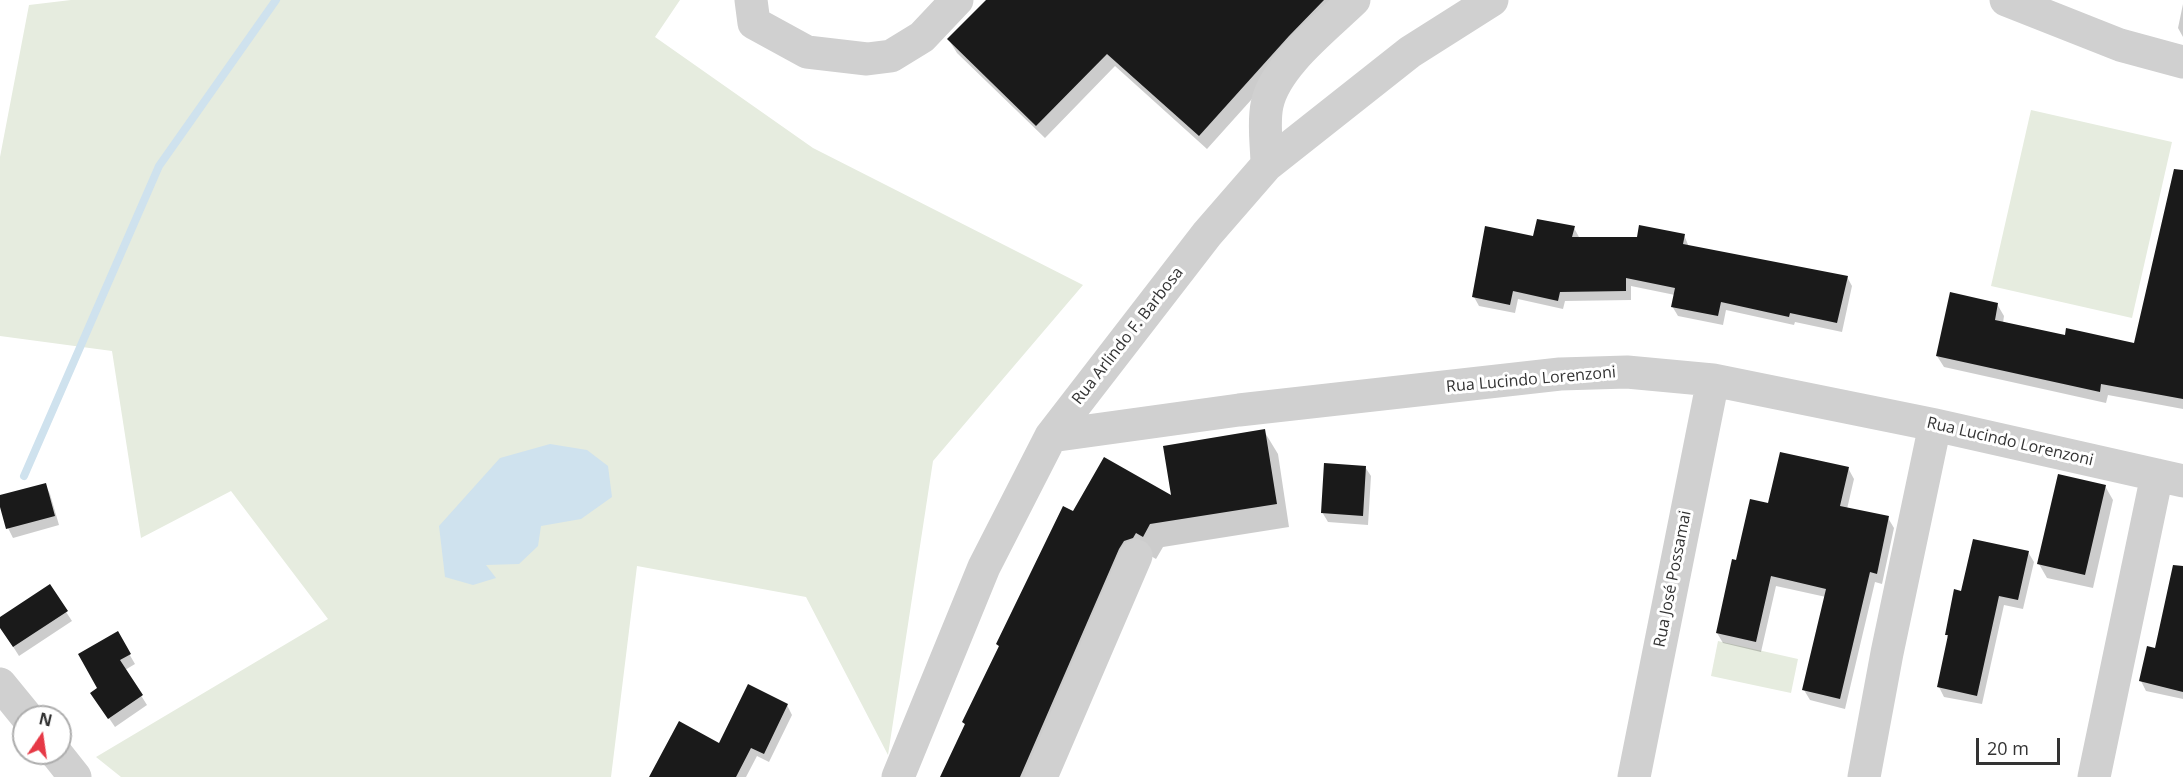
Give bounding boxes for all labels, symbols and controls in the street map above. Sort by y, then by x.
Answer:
street label: Rua Arlindo F. Barbosa [1068,263,1188,409]
street label: Rua Lucindo Lorenzoni [1445,363,1617,397]
street label: Rua Lucindo Lorenzoni [1925,413,2095,471]
street label: Rua José Possamai [1650,509,1696,649]
north arrow [12,705,72,765]
text: N [37,707,54,732]
scale bar [1979,726,2063,764]
text: 20 m [1987,736,2029,760]

